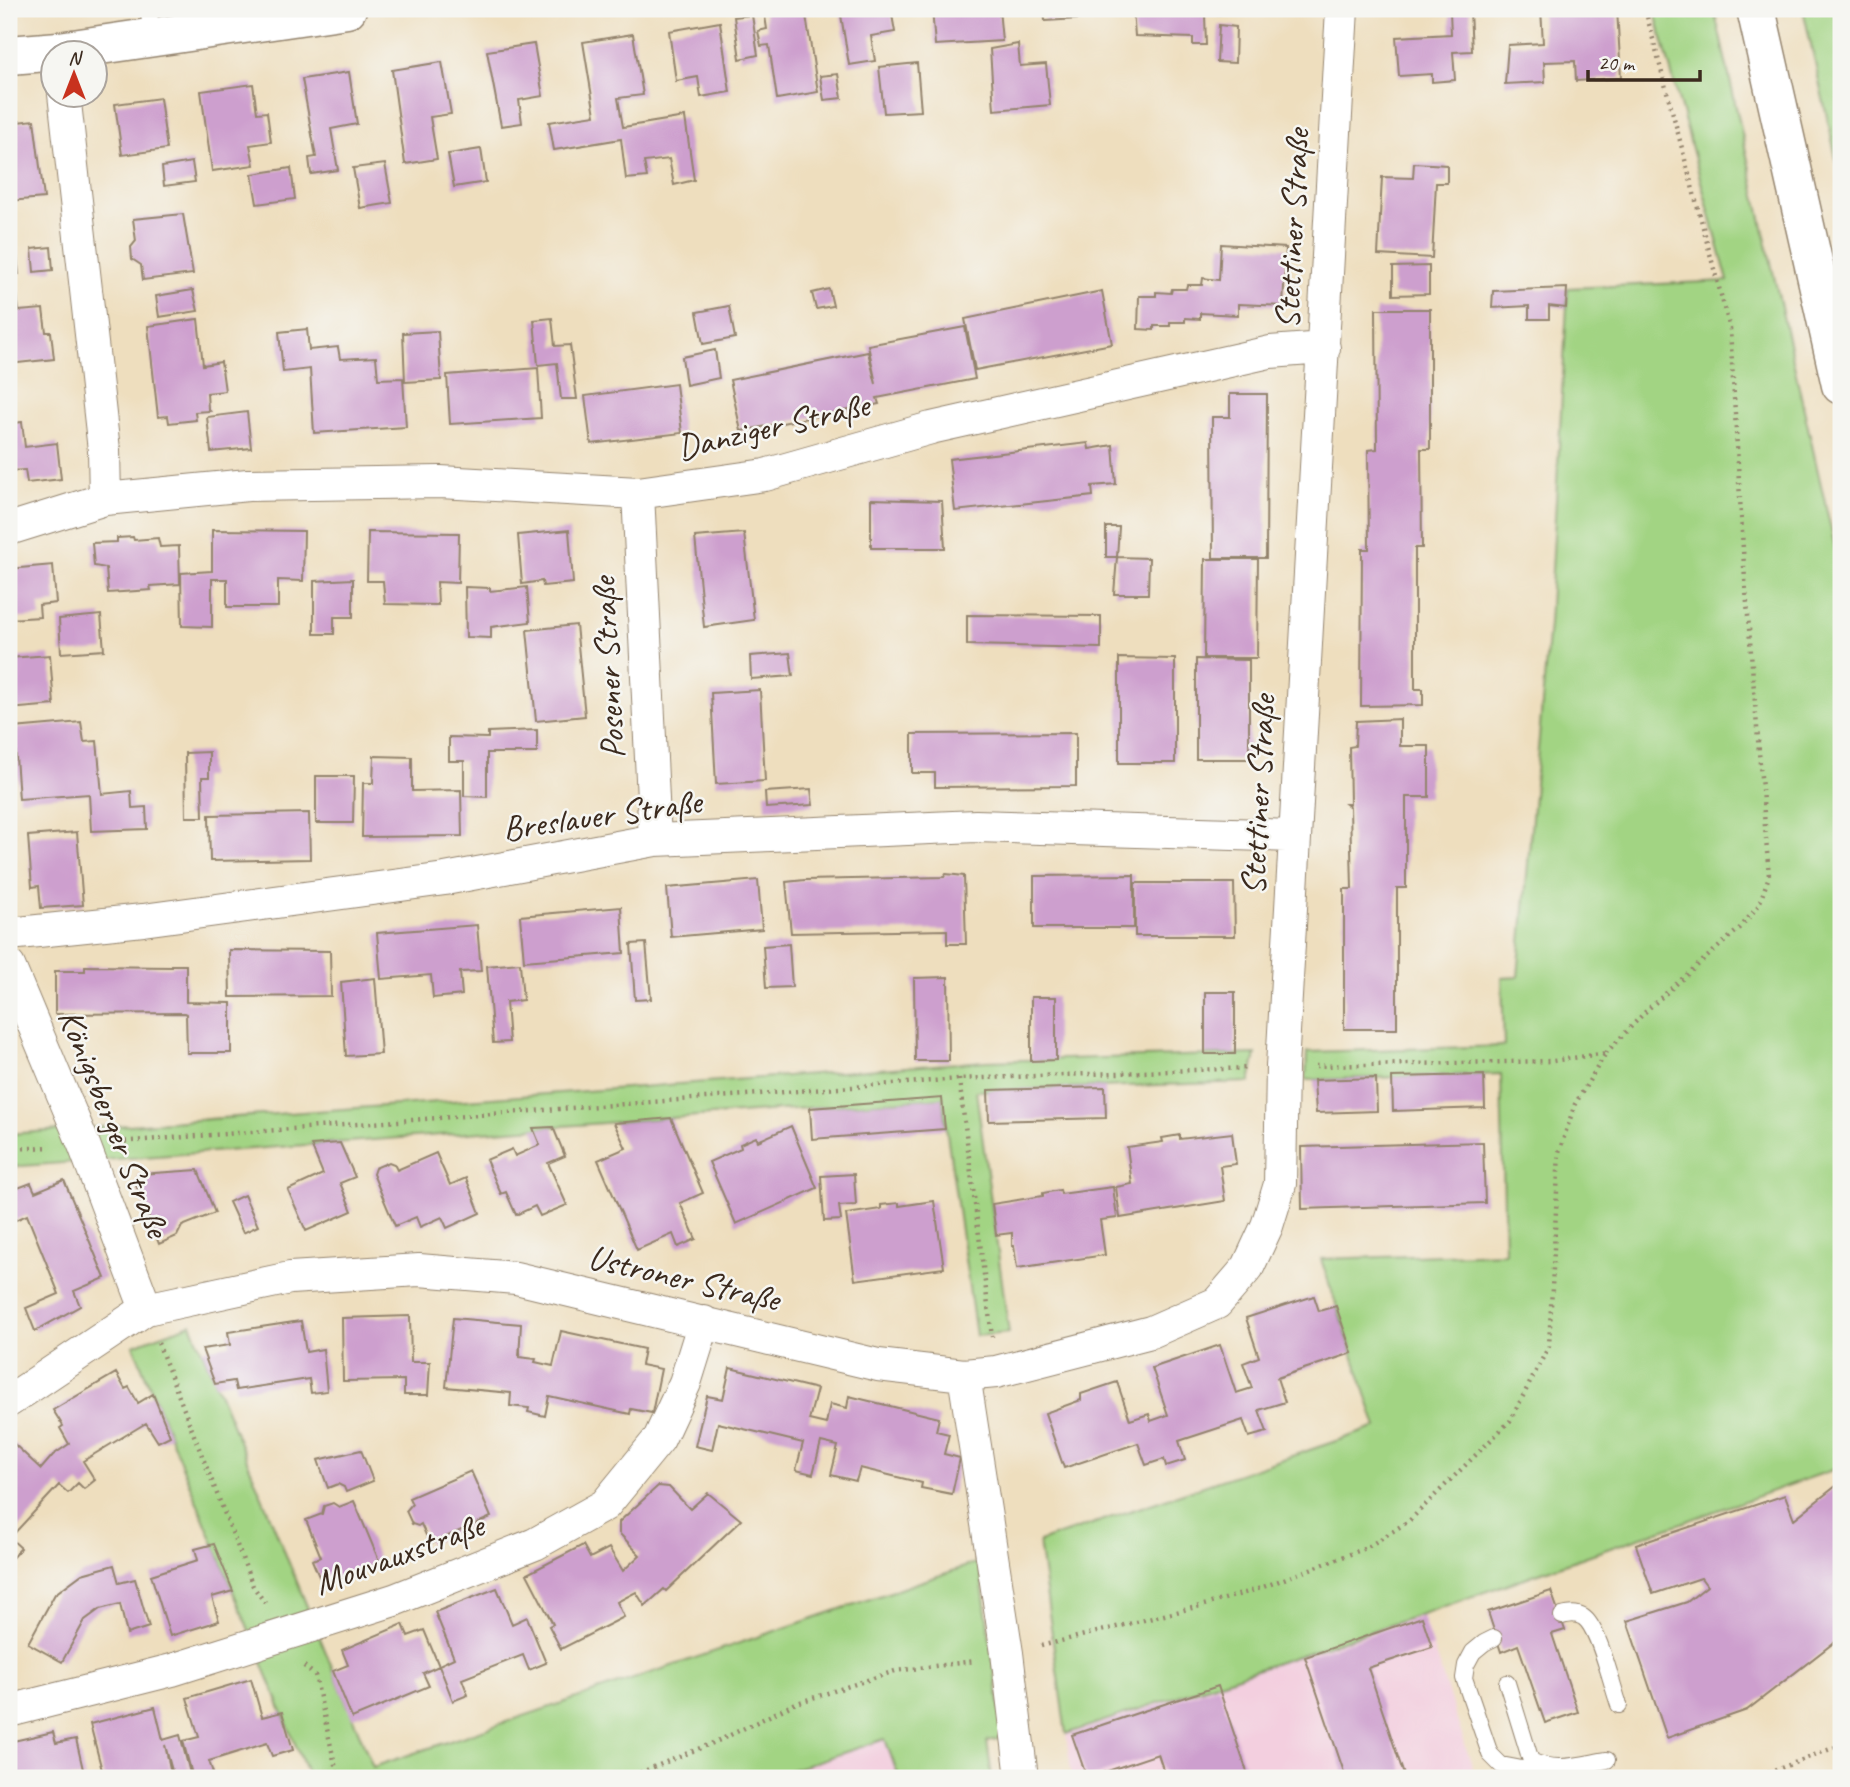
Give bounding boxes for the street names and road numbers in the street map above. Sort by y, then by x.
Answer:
street label: Stettiner Straße [1264,125,1320,330]
street label: Danziger Straße [673,381,876,470]
street label: Posener Straße [581,574,635,760]
street label: Stettiner Straße [1230,691,1286,896]
street label: Breslauer Straße [500,778,707,851]
street label: Königsberger Straße [48,1002,181,1246]
street label: Ustroner Straße [584,1234,786,1322]
street label: Mouvauxstraße [308,1502,492,1605]

